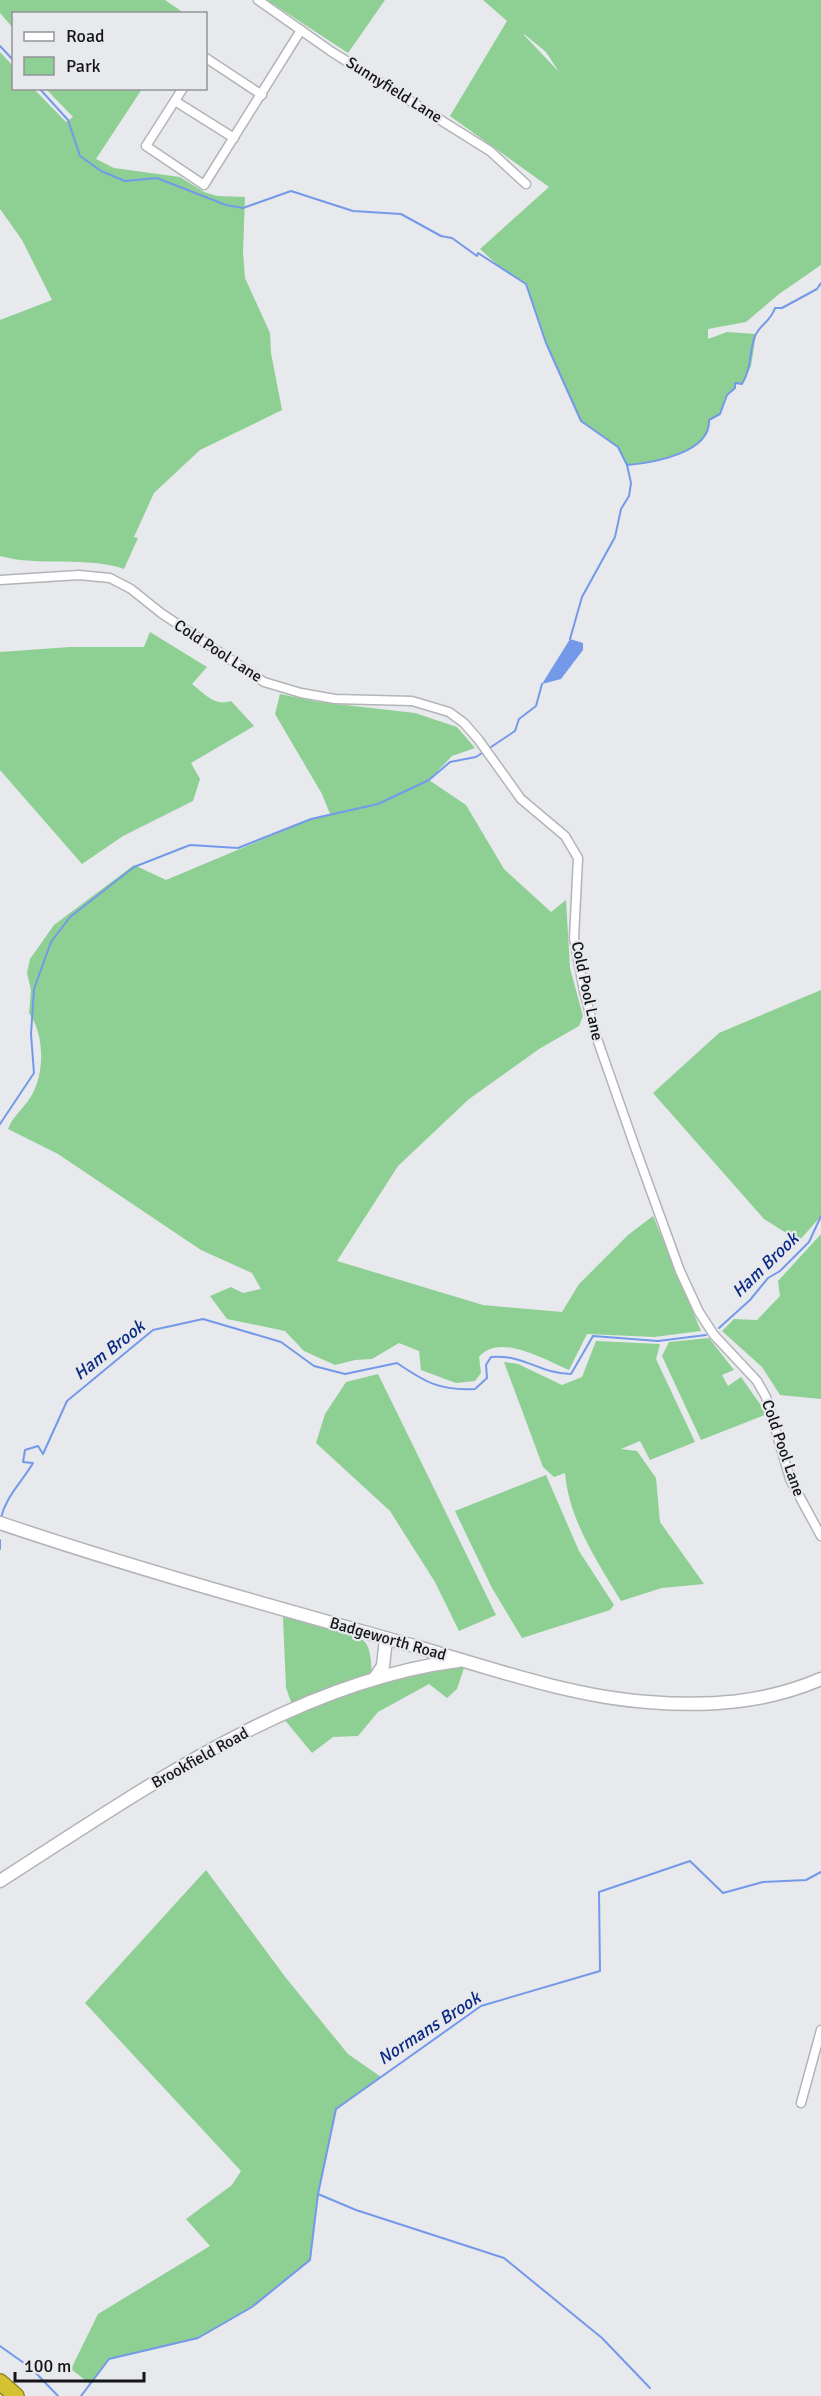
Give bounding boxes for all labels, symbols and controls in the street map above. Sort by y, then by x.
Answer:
legend [12,12,207,90]
text: Road [66,25,105,47]
street label: Sunnyfield Lane [342,53,446,127]
text: Park [66,55,101,77]
street label: Cold Pool Lane [170,615,266,687]
street label: Cold Pool Lane [567,940,607,1042]
water label: Ham Brook [727,1226,804,1302]
water label: Ham Brook [69,1314,151,1385]
street label: Cold Pool Lane [757,1397,809,1499]
street label: Badgeworth Road [327,1613,449,1665]
street label: Brookfield Road [148,1723,252,1793]
water label: Normans Brook [374,1986,486,2069]
scale bar [15,2345,144,2383]
text: 100 m [24,2355,71,2377]

